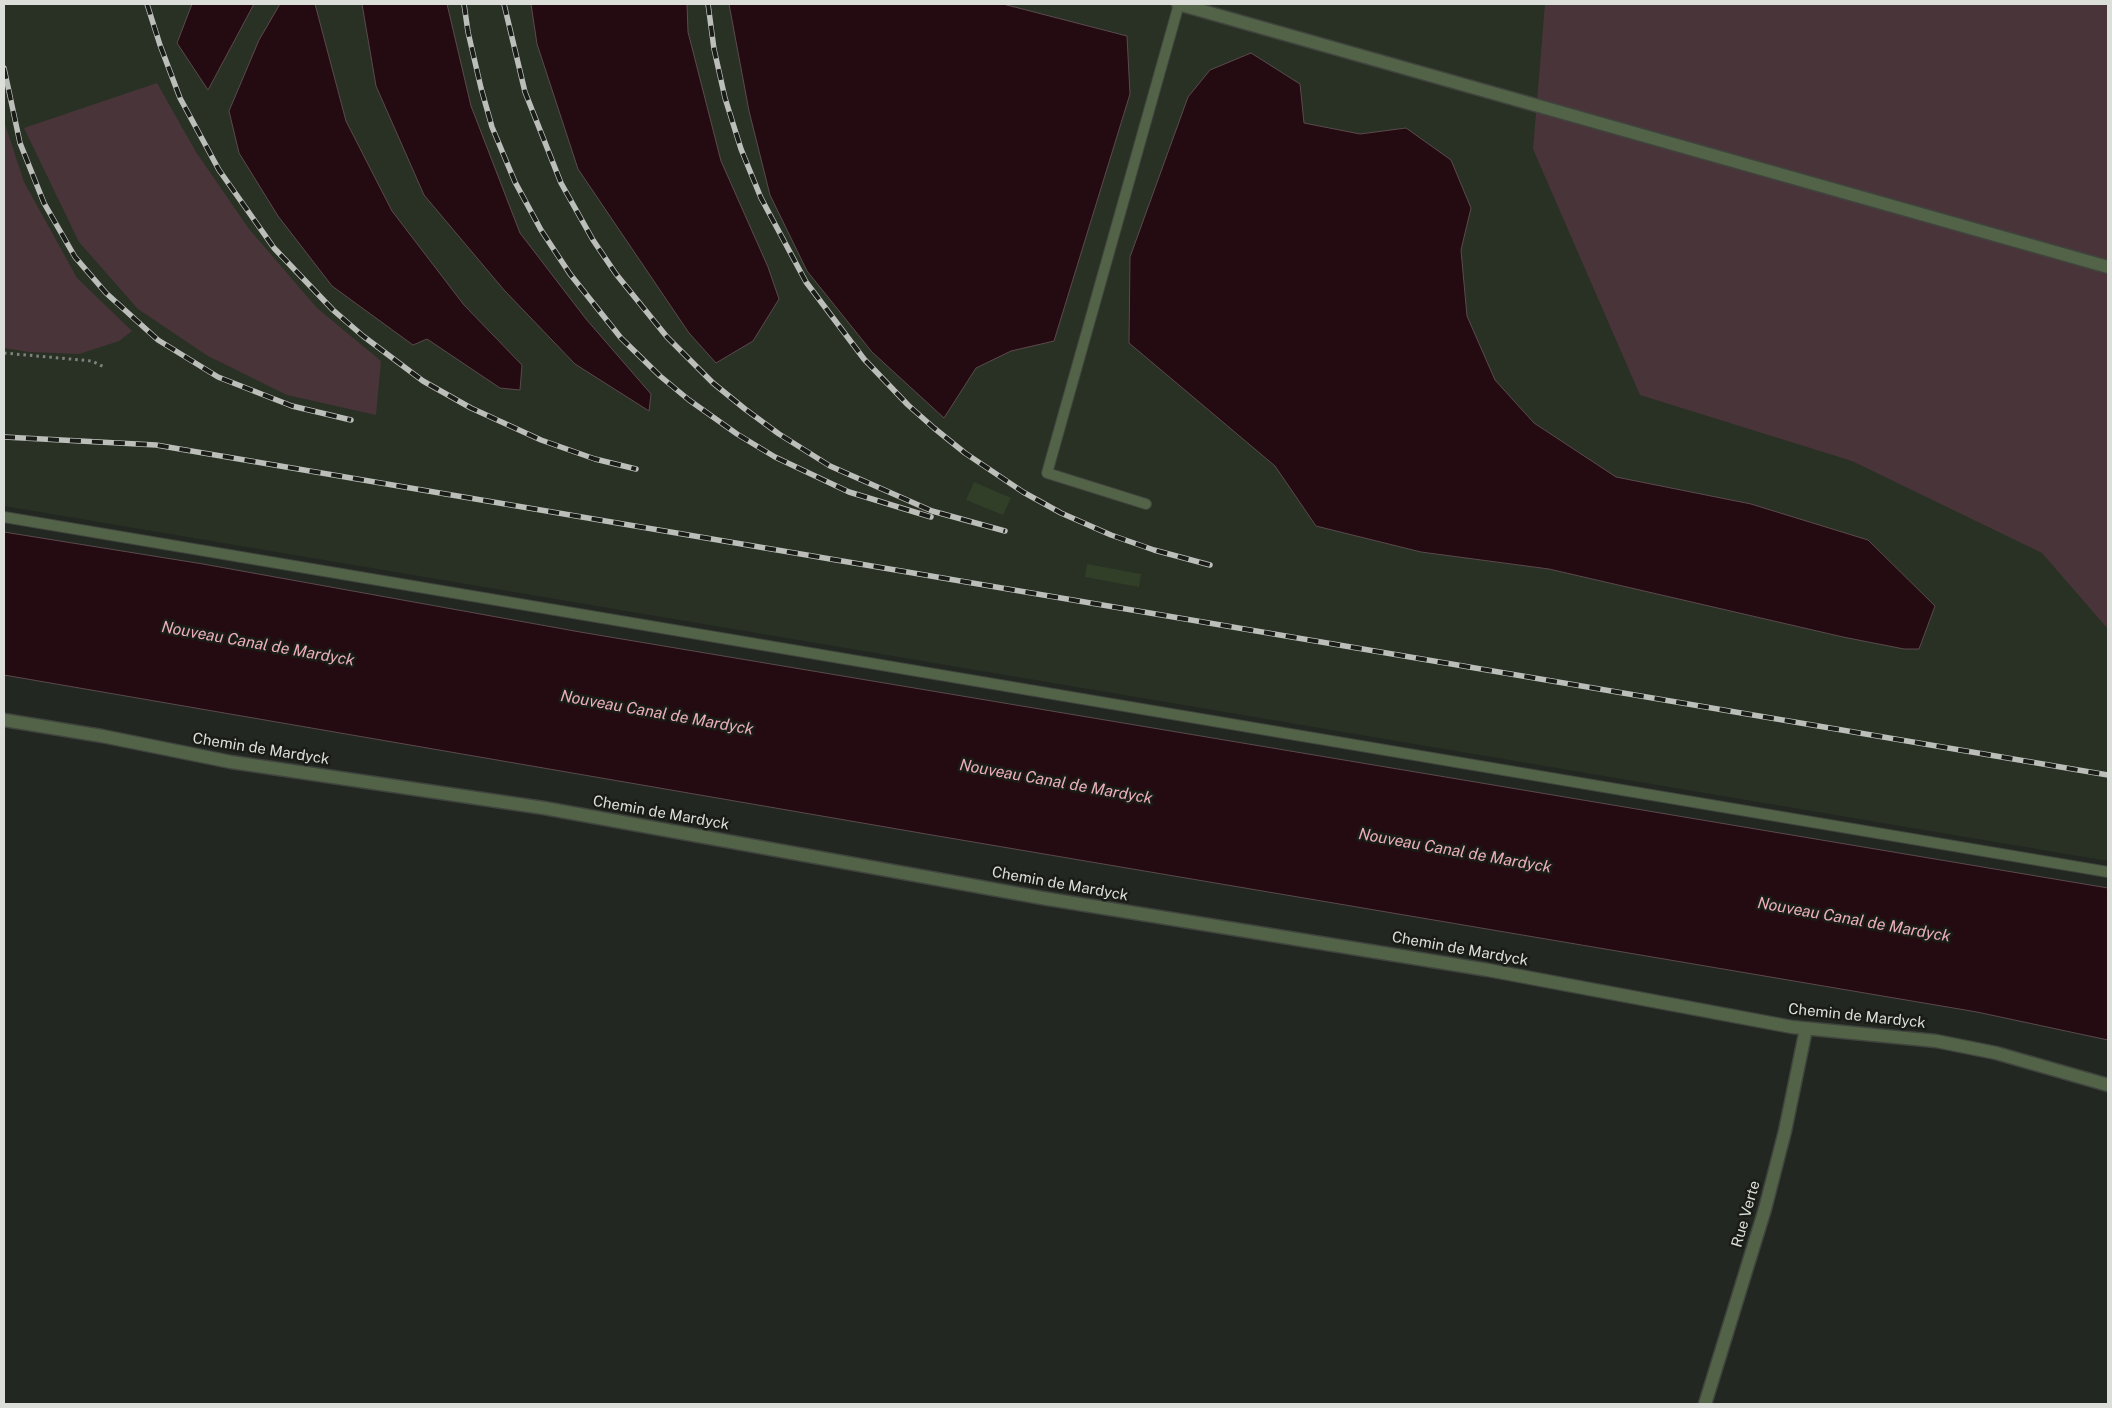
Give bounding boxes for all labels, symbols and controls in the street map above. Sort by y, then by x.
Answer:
water label: Nouveau Canal de Mardyck [160,618,356,670]
water label: Nouveau Canal de Mardyck [559,687,755,739]
street label: Chemin de Mardyck [191,729,331,769]
water label: Nouveau Canal de Mardyck [958,756,1154,808]
street label: Chemin de Mardyck [591,792,731,834]
water label: Nouveau Canal de Mardyck [1357,825,1553,877]
street label: Chemin de Mardyck [990,863,1130,905]
water label: Nouveau Canal de Mardyck [1756,894,1952,946]
street label: Chemin de Mardyck [1390,928,1530,970]
street label: Chemin de Mardyck [1787,1000,1927,1032]
street label: Rue Verte [1728,1179,1764,1249]

